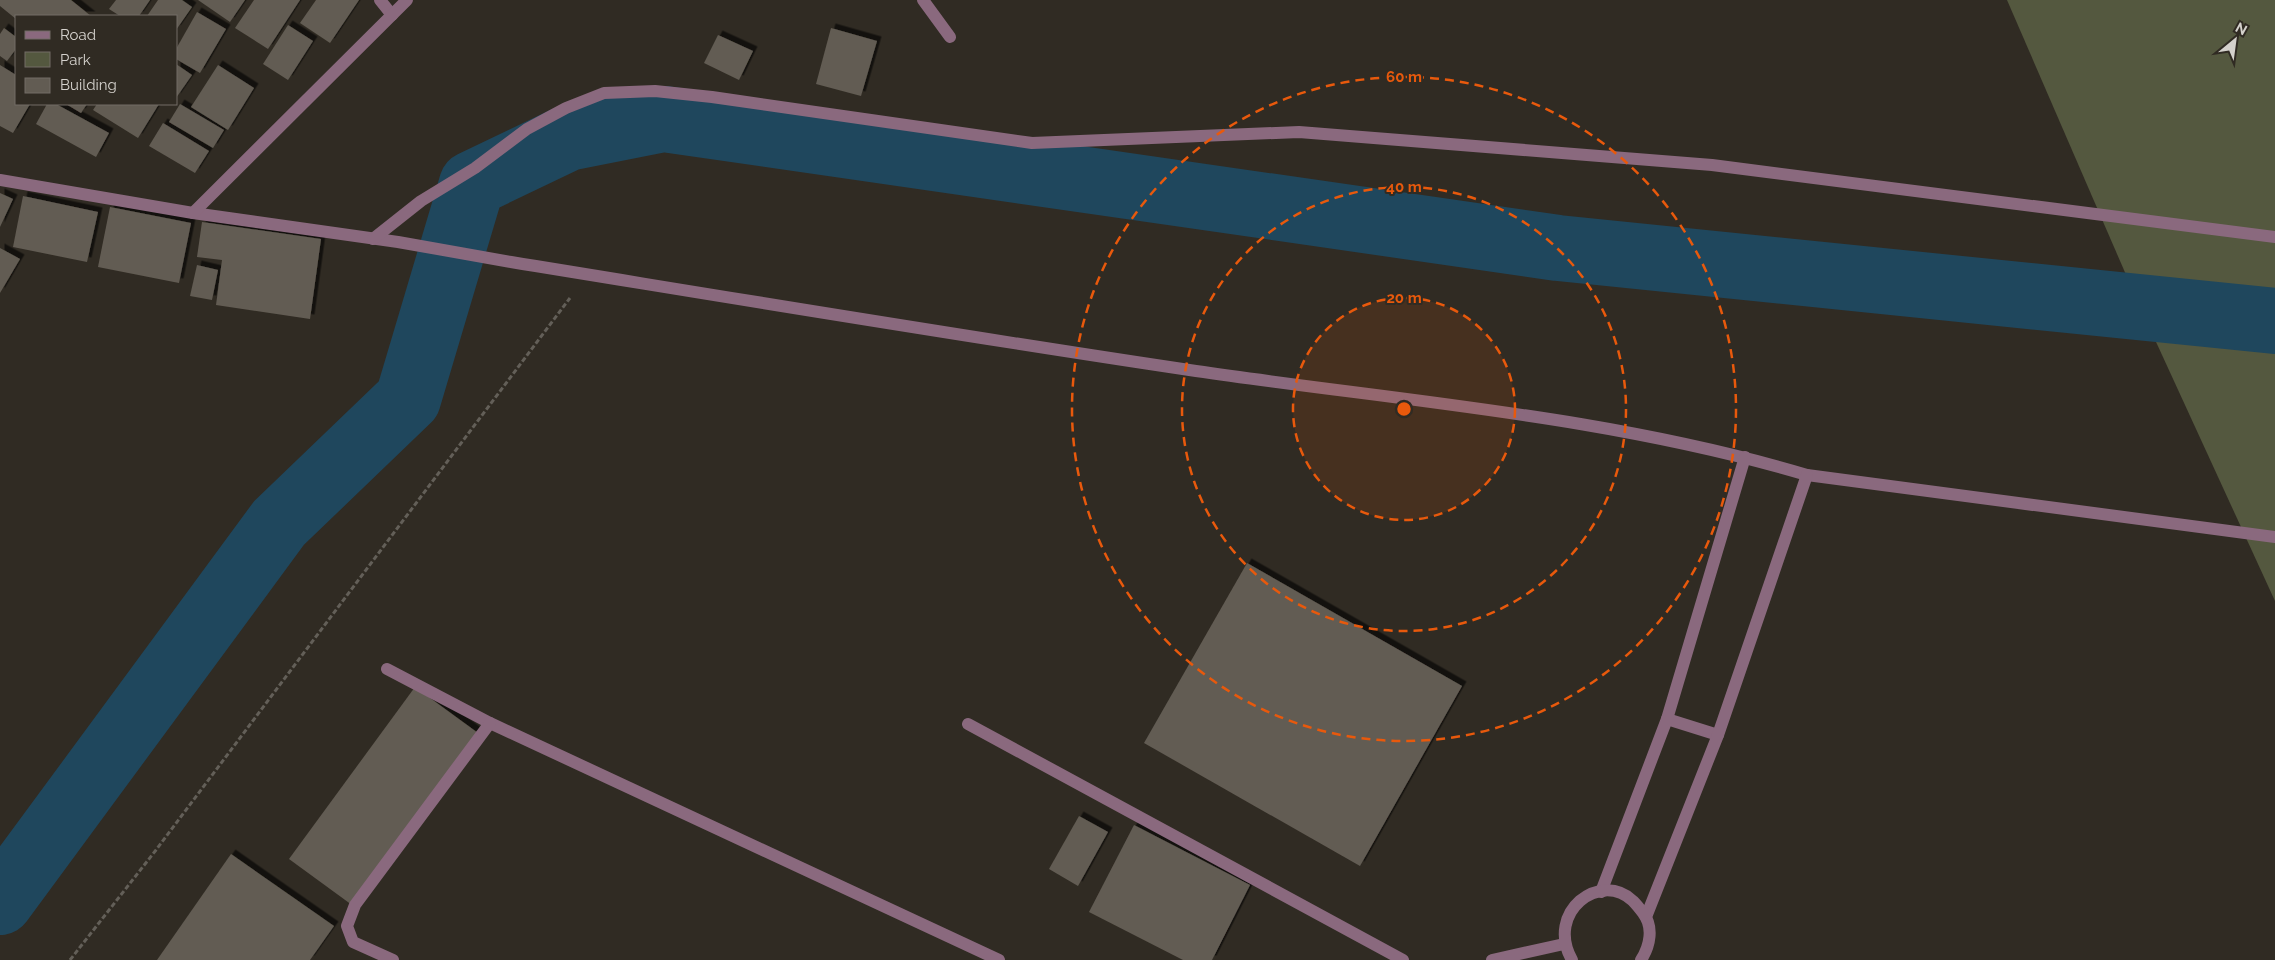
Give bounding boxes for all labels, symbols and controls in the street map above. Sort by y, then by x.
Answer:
legend [15,15,178,105]
north arrow [2210,15,2260,65]
text: N [2233,19,2250,38]
text: Road [60,26,96,44]
text: Park [60,51,91,69]
text: 60 m [1386,68,1422,86]
text: Building [60,76,117,94]
text: 40 m [1386,178,1422,196]
text: 20 m [1386,289,1422,307]
centre of rings [1395,400,1413,418]

